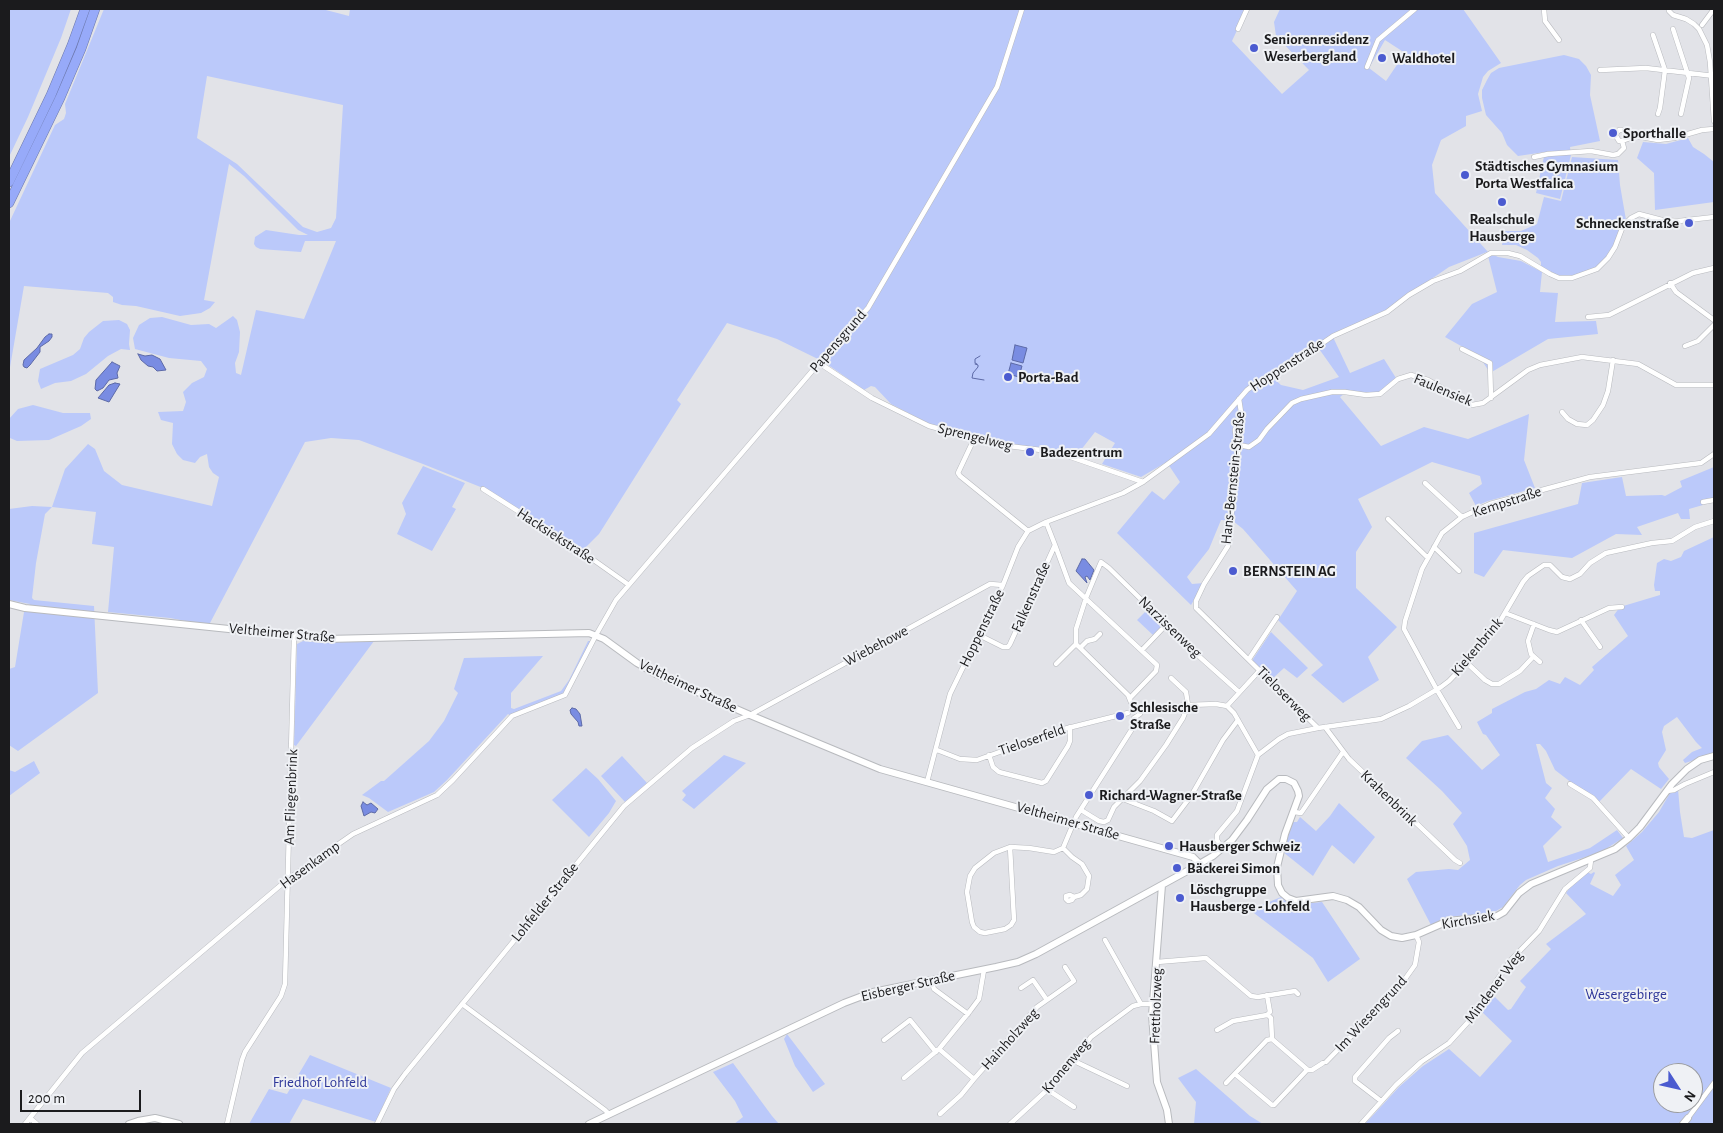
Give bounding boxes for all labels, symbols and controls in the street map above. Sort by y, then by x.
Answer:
place label: Seniorenresidenz Weserbergland [1264,30,1369,65]
marker: Seniorenresidenz Weserbergland [1248,42,1260,54]
place label: Waldhotel [1392,49,1455,67]
marker: Waldhotel [1376,52,1388,64]
place label: Sporthalle [1623,124,1686,142]
marker: Sporthalle [1607,127,1619,139]
place label: Städtisches Gymnasium Porta Westfalica [1475,157,1618,192]
marker: Städtisches Gymnasium Porta Westfalica [1459,169,1471,181]
marker: Realschule Hausberge [1496,196,1508,208]
place label: Realschule Hausberge [1469,210,1535,245]
place label: Schneckenstraße [1576,214,1679,232]
marker: Schneckenstraße [1683,217,1695,229]
street label: Papensgrund [806,306,870,376]
street label: Hoppenstraße [1247,334,1327,396]
place label: Porta-Bad [1018,368,1079,386]
street label: Faulensiek [1411,370,1475,410]
marker: Porta-Bad [1002,371,1014,383]
street label: Hans-Bernstein-Straße [1217,411,1249,545]
street label: Sprengelweg [936,419,1014,455]
place label: Badezentrum [1040,443,1122,461]
marker: Badezentrum [1024,446,1036,458]
street label: Kempstraße [1470,482,1544,522]
street label: Hacksiekstraße [514,504,598,568]
street label: Falkenstraße [1007,559,1055,635]
place label: BERNSTEIN AG [1243,562,1336,580]
marker: BERNSTEIN AG [1227,565,1239,577]
street label: Hoppenstraße [955,586,1009,670]
street label: Narzissenweg [1135,592,1205,662]
street label: Kiekenbrink [1447,614,1507,680]
street label: Veltheimer Straße [228,619,336,647]
street label: Wiebehowe [841,622,911,670]
street label: Veltheimer Straße [636,655,740,717]
street label: Tieloserweg [1253,663,1315,725]
place label: Schlesische Straße [1130,698,1198,733]
marker: Schlesische Straße [1114,710,1126,722]
street label: Tieloserfeld [996,720,1068,760]
street label: Am Fliegenbrink [280,749,302,845]
street label: Krahenbrink [1357,766,1421,830]
place label: Richard-Wagner-Straße [1099,786,1242,804]
marker: Richard-Wagner-Straße [1083,789,1095,801]
street label: Veltheimer Straße [1014,798,1122,844]
street label: Hasenkamp [276,837,344,893]
place label: Hausberger Schweiz [1179,837,1300,855]
marker: Hausberger Schweiz [1163,840,1175,852]
street label: Lohfelder Straße [508,859,582,945]
place label: Bäckerei Simon [1187,859,1280,877]
marker: Bäckerei Simon [1171,862,1183,874]
place label: Löschgruppe Hausberge - Lohfeld [1190,880,1310,915]
marker: Löschgruppe Hausberge - Lohfeld [1174,892,1186,904]
street label: Kirchsiek [1440,907,1496,933]
street label: Mindener Weg [1461,947,1527,1027]
street label: Eisberger Straße [859,966,957,1006]
street label: Frettholzweg [1146,968,1166,1044]
street label: Im Wiesengrund [1331,972,1411,1056]
park label: Wesergebirge [1585,985,1667,1003]
street label: Hainholzweg [977,1004,1043,1074]
street label: Kronenweg [1038,1035,1094,1097]
north arrow [1653,1063,1703,1113]
park label: Friedhof Lohfeld [273,1073,367,1091]
scale bar [22,1080,144,1112]
text: N [1681,1088,1698,1104]
text: 200 m [28,1091,65,1106]

